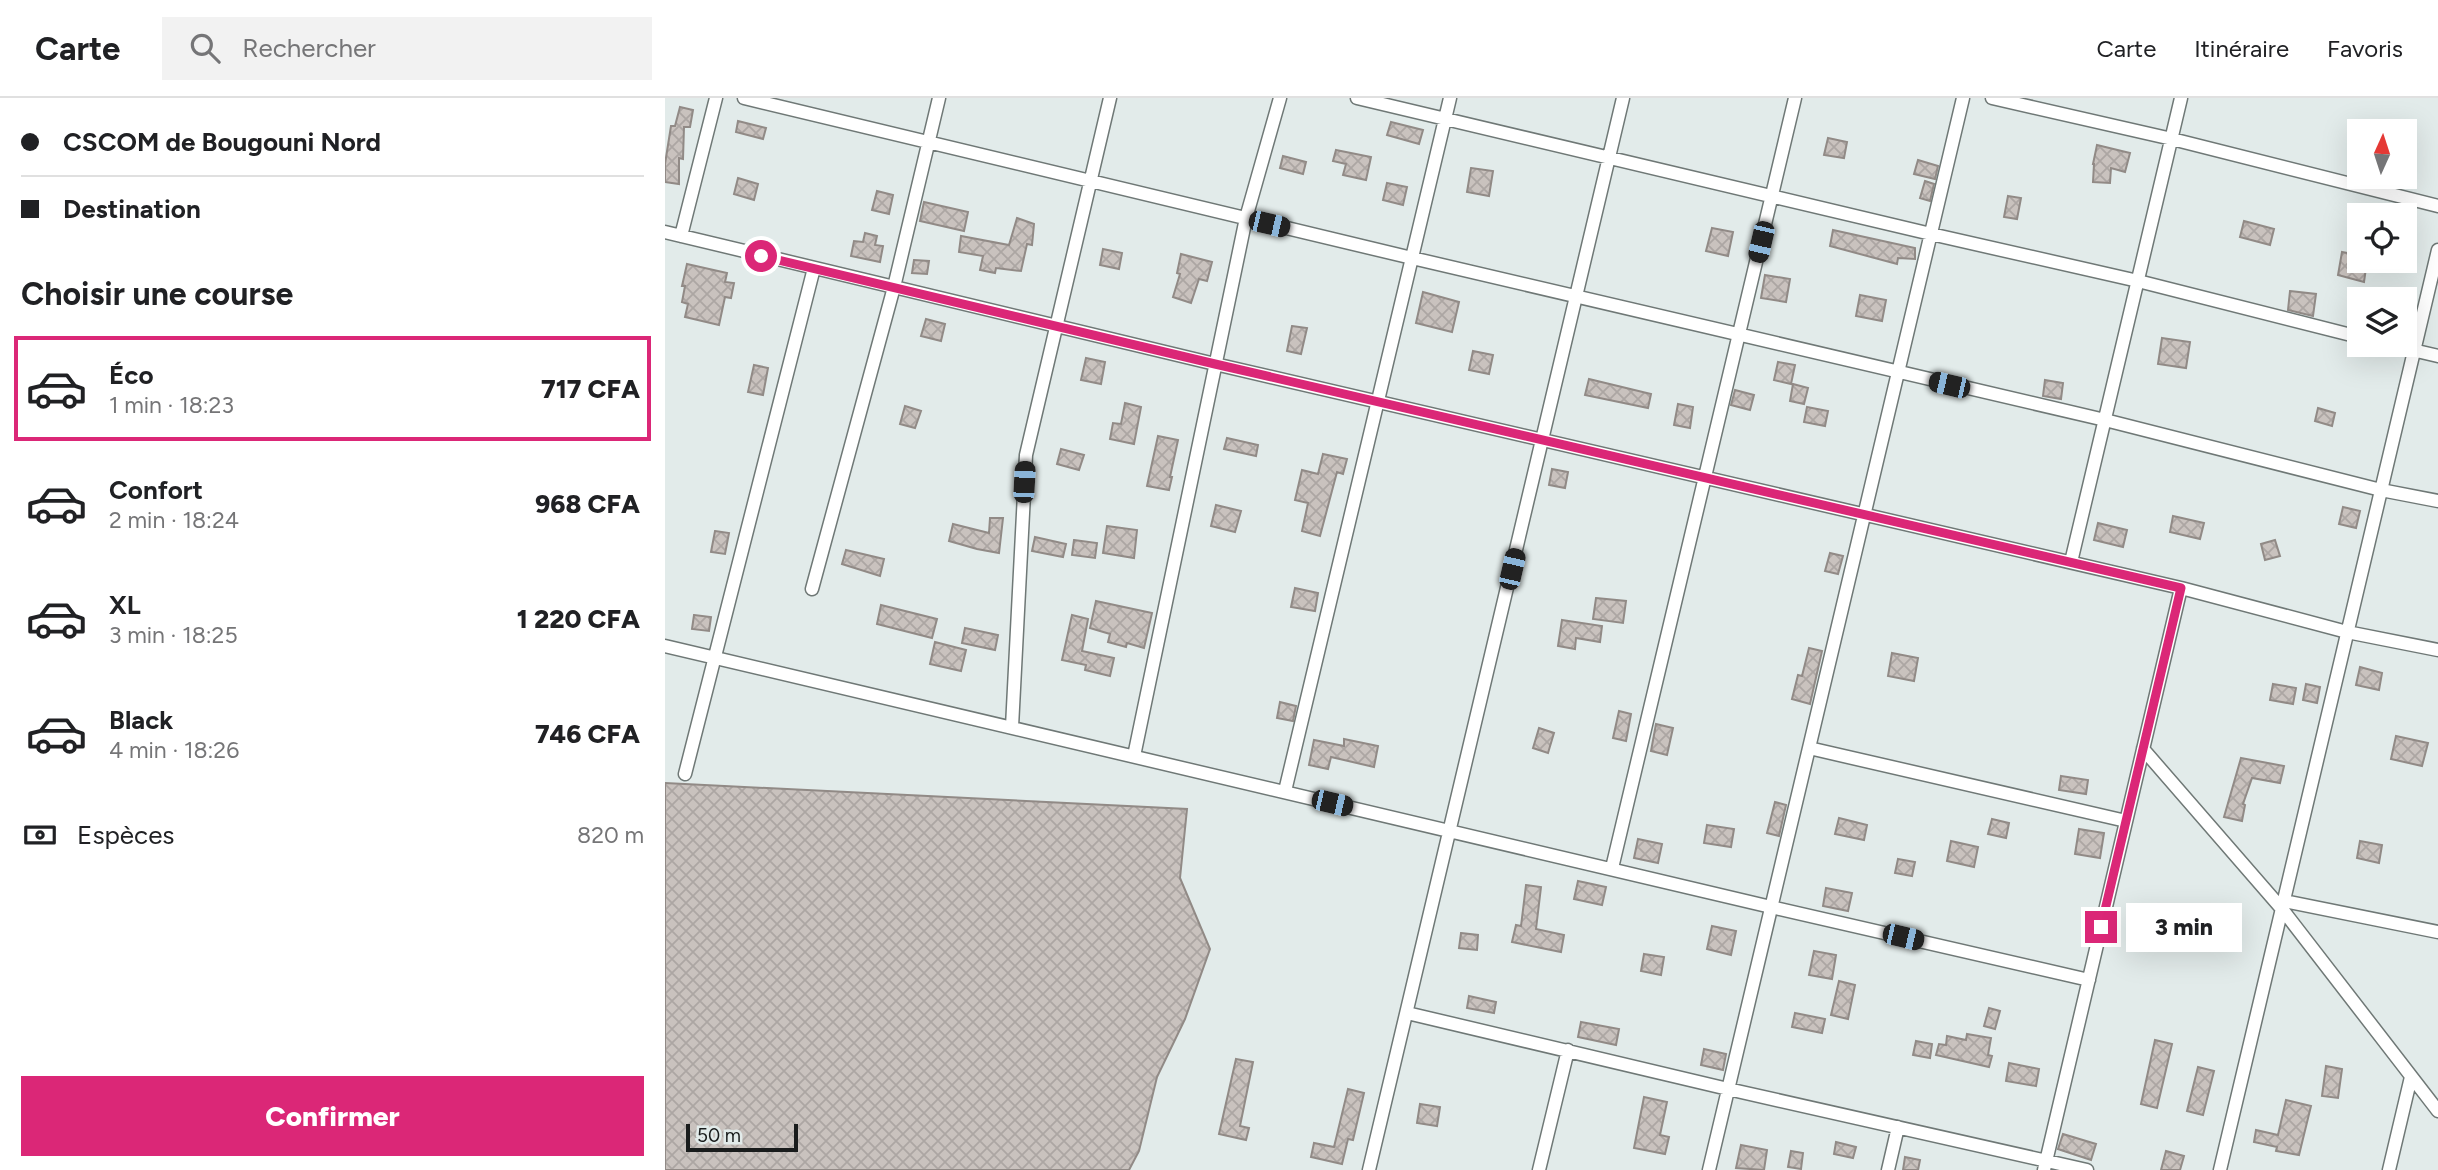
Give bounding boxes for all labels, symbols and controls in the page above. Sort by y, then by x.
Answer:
search box [162,17,652,80]
text: Carte [35,29,120,68]
icon: search [186,29,224,67]
text: Rechercher [242,32,376,64]
text: Carte [2096,34,2156,63]
text: Itinéraire [2194,34,2289,63]
text: Favoris [2327,34,2403,63]
north arrow [2347,119,2417,189]
map controls [2347,119,2417,357]
text: CSCOM de Bougouni Nord [63,126,381,158]
text: Destination [63,193,201,225]
button: locate [2347,203,2417,273]
car [1247,209,1292,239]
car [1747,219,1776,265]
route start [745,240,777,272]
text: Choisir une course [21,275,293,313]
button: layers [2347,287,2417,357]
icon: car [25,357,88,420]
text: Éco [109,359,154,391]
car [1927,370,1972,400]
text: 717 CFA [541,373,640,405]
text: 1 min · 18:23 [109,391,234,419]
car [1013,460,1036,504]
icon: car [25,472,88,535]
text: Confort [109,474,203,506]
text: 968 CFA [535,488,640,520]
text: 2 min · 18:24 [109,506,239,534]
car [1498,546,1527,592]
icon: car [25,587,88,650]
text: XL [109,589,141,621]
text: 1 220 CFA [517,603,640,635]
text: 3 min · 18:25 [109,621,238,649]
icon: car [25,702,88,765]
text: Black [109,704,173,736]
text: 746 CFA [535,718,640,750]
text: 4 min · 18:26 [109,736,239,764]
car [1310,788,1355,818]
icon: cash [21,816,59,854]
text: Espèces [77,819,174,851]
text: 820 m [577,821,644,849]
callout: 3 min [2125,902,2241,952]
route end [2085,911,2117,943]
text: 3 min [2155,913,2213,941]
car [1881,922,1926,952]
button: Confirmer [21,1076,644,1156]
scale bar [686,1121,798,1153]
text: 50 m [697,1124,741,1147]

